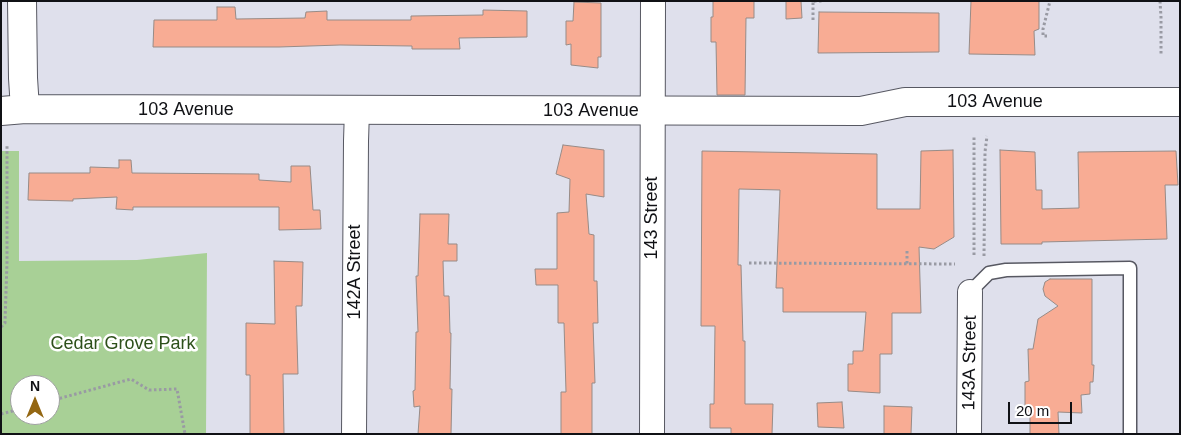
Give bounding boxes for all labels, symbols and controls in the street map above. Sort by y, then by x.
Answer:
street label: 103 Avenue [947,91,1043,113]
street label: 103 Avenue [138,99,234,121]
street label: 103 Avenue [543,100,639,122]
street label: 143 Street [641,176,663,260]
street label: 142A Street [344,224,366,320]
street label: 143A Street [958,315,982,411]
park label: Cedar Grove Park [50,333,196,355]
north arrow [10,375,60,425]
text: N [30,378,40,394]
scale bar [1011,392,1075,424]
text: 20 m [1016,402,1049,419]

